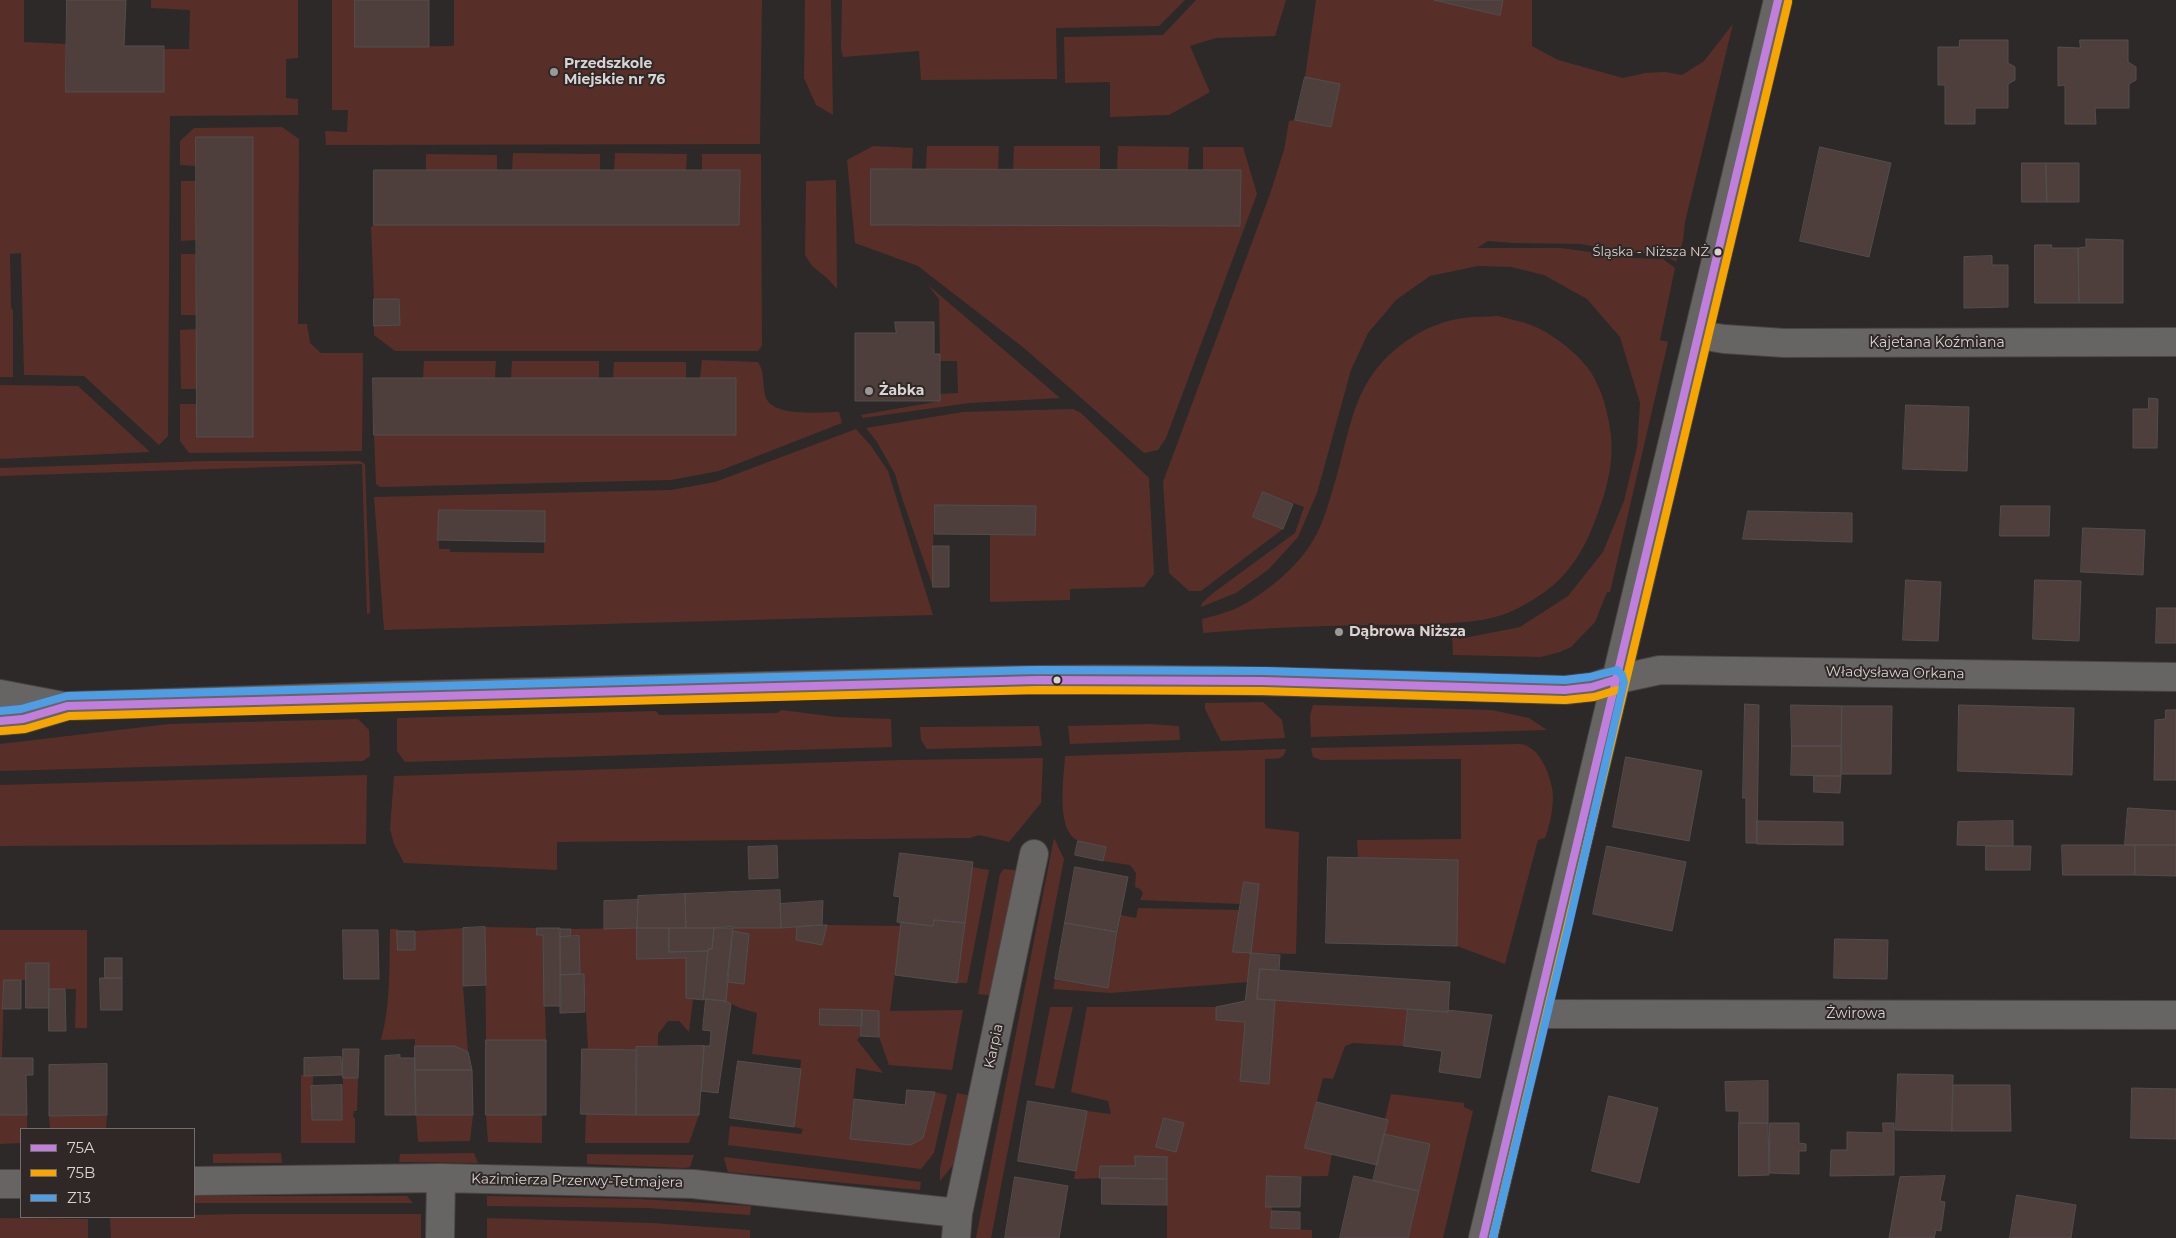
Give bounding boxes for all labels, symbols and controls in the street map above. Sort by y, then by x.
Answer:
place label: Przedszkole Miejskie nr 76 [564,56,665,88]
marker: Przedszkole Miejskie nr 76 [548,66,560,78]
place label: Śląska - Niższa NŻ [1593,244,1709,260]
marker: Śląska - Niższa NŻ [1713,247,1723,257]
street label: Kajetana Koźmiana [1869,335,2005,351]
place label: Żabka [879,383,924,399]
marker: Żabka [863,385,875,397]
place label: Dąbrowa Niższa [1349,624,1466,640]
marker: Dąbrowa Niższa [1333,626,1345,638]
street label: Władysława Orkana [1825,663,1965,683]
unlabelled marker [1052,675,1062,685]
street label: Żwirowa [1826,1006,1886,1022]
street label: Karpia [981,1022,1007,1070]
legend [20,1128,195,1218]
text: 75A [67,1138,95,1157]
text: 75B [67,1163,95,1182]
street label: Kazimierza Przerwy-Tetmajera [471,1171,683,1191]
text: Z13 [67,1188,91,1207]

